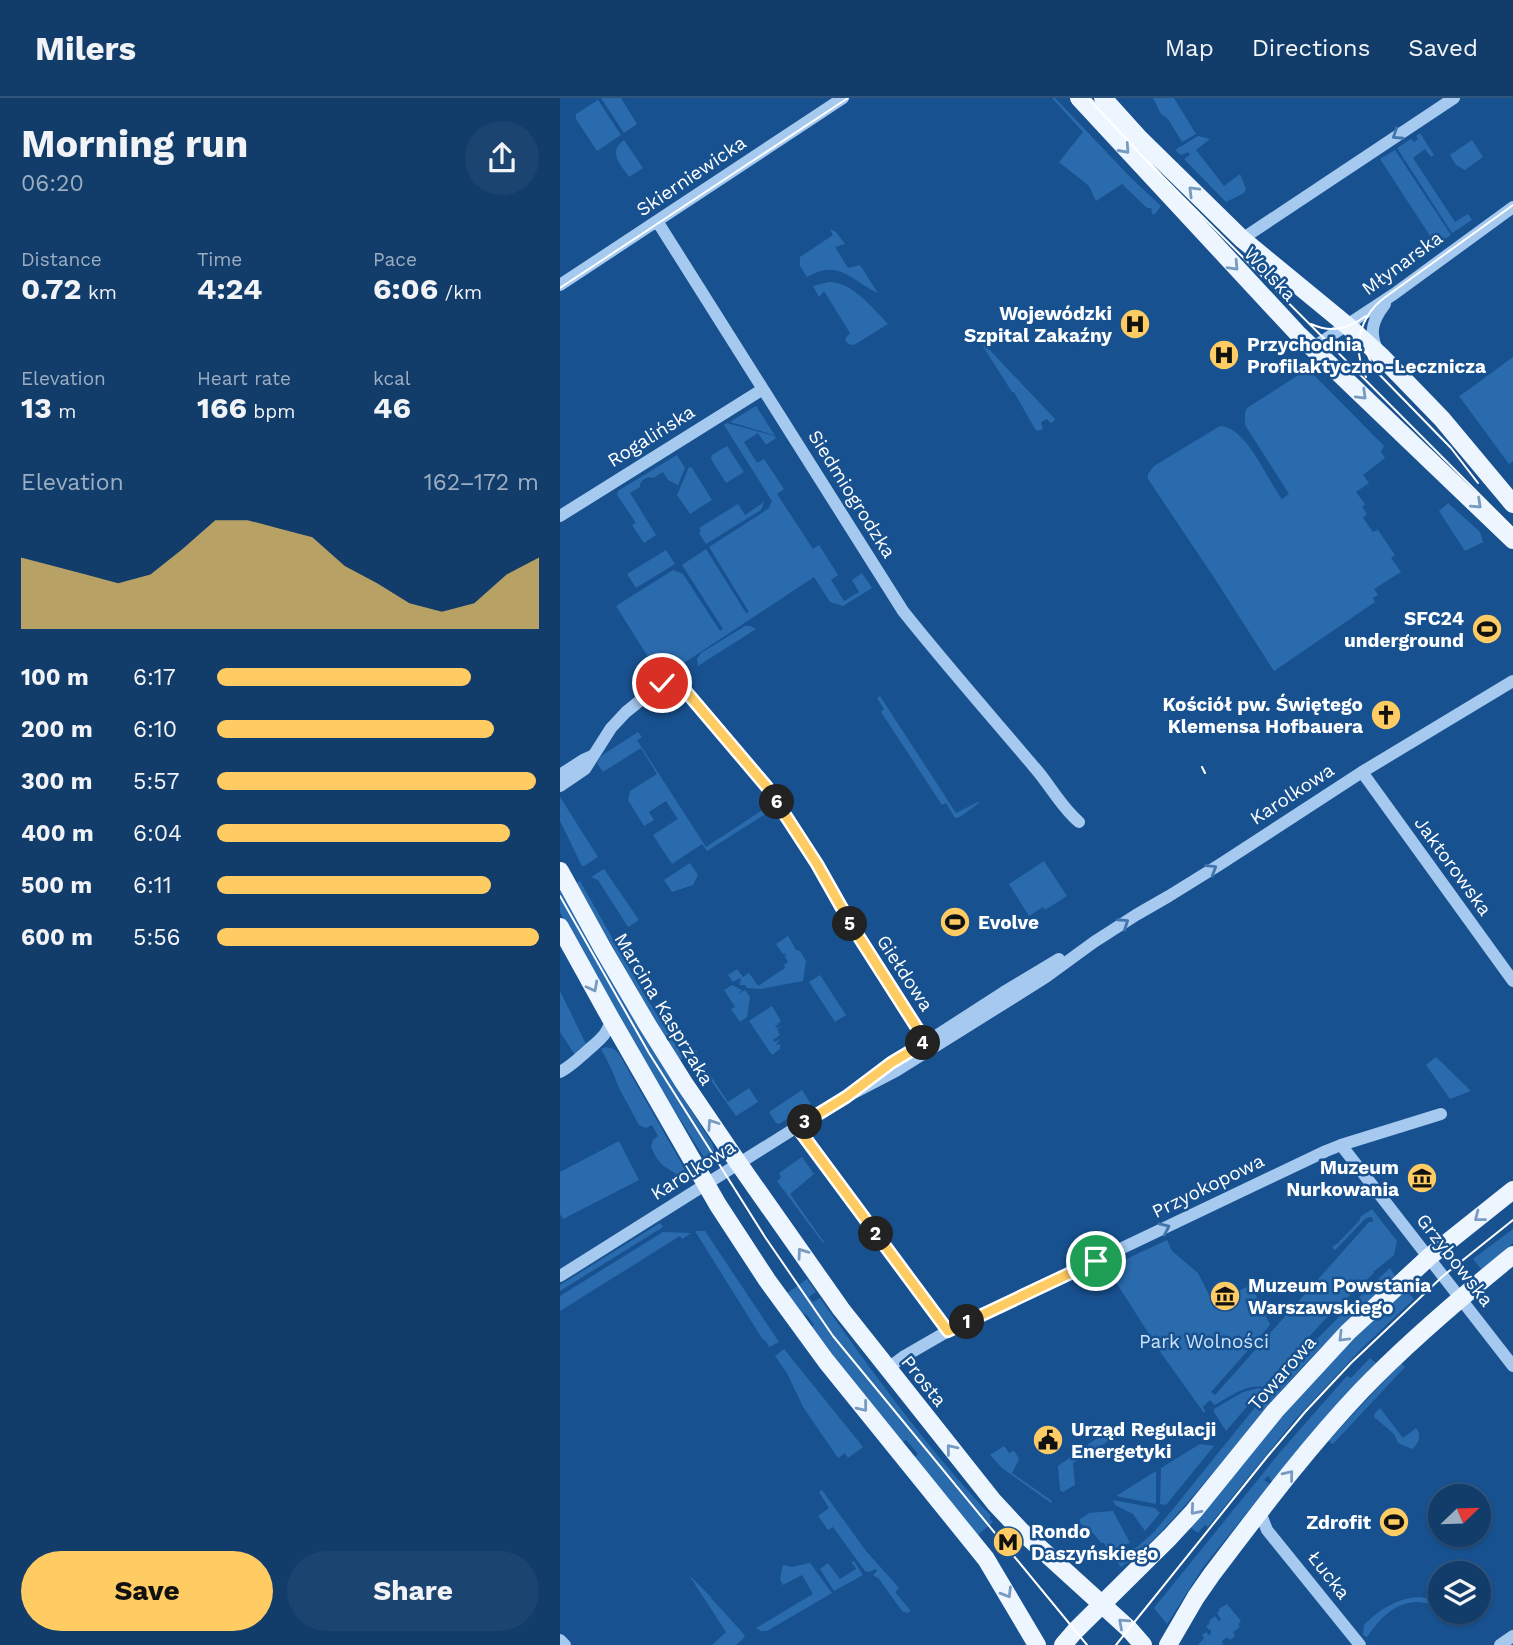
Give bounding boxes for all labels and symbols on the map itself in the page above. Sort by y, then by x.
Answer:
one-way arrow [1392,127,1405,140]
street label: Skierniewicka [632,131,750,221]
one-way arrow [1116,141,1129,154]
one-way arrow [1188,187,1201,200]
street label: Młynarska [1357,226,1447,300]
street label: Wolska [1239,242,1301,306]
one-way arrow [1225,258,1238,271]
place label: Wojewódzki Szpital Zakaźny [964,302,1112,347]
hospital icon: Wojewódzki Szpital Zakaźny [1118,307,1152,341]
place label: Przychodnia Profilaktyczno-Lecznicza [1247,333,1486,378]
hospital icon: Przychodnia Profilaktyczno-Lecznicza [1207,338,1241,372]
one-way arrow [1354,386,1367,399]
street label: Rogalińska [603,400,699,472]
street label: Siedmiogrodzka [803,426,901,563]
one-way arrow [1469,496,1482,509]
place label: SFC24 underground [1344,607,1464,652]
sports icon: SFC24 underground [1470,612,1504,646]
pin [632,653,692,713]
place label: Kościół pw. Świętego Klemensa Hofbauera [1163,693,1363,738]
church icon: Kościół pw. Świętego Klemensa Hofbauera [1369,698,1403,732]
street label: Karolkowa [1246,758,1339,830]
pin: 6 [760,784,794,820]
street label: Jaktorowska [1409,812,1497,920]
one-way arrow [1205,865,1218,878]
sports icon: Evolve [938,905,972,939]
pin: 5 [832,906,868,942]
place label: Evolve [978,911,1039,934]
one-way arrow [1116,918,1129,931]
street label: Marcina Kasprzaka [609,929,719,1089]
street label: Giełdowa [872,931,938,1016]
one-way arrow [585,979,598,992]
pin: 4 [906,1026,940,1060]
pin: 3 [788,1104,822,1140]
one-way arrow [708,1119,720,1132]
street label: Karolkowa [646,1135,740,1205]
street label: Przyokopowa [1148,1149,1268,1223]
place label: Muzeum Nurkowania [1286,1156,1399,1201]
museum icon: Muzeum Nurkowania [1405,1161,1439,1195]
one-way arrow [1474,1208,1487,1221]
street label: Grzybowska [1412,1209,1499,1311]
pin: 2 [858,1216,894,1252]
one-way arrow [1158,1223,1170,1237]
pin [1066,1231,1126,1291]
one-way arrow [798,1248,810,1261]
place label: Muzeum Powstania Warszawskiego [1248,1274,1431,1319]
museum icon: Muzeum Powstania Warszawskiego [1208,1279,1242,1313]
pin: 1 [950,1304,984,1340]
one-way arrow [1338,1329,1351,1342]
park label: Park Wolności [1139,1330,1269,1353]
street label: Towarowa [1243,1331,1321,1415]
street label: Prosta [896,1351,952,1411]
one-way arrow [854,1399,867,1412]
place label: Urząd Regulacji Energetyki [1071,1418,1216,1463]
public building icon: Urząd Regulacji Energetyki [1031,1423,1065,1457]
one-way arrow [947,1444,960,1456]
one-way arrow [1281,1471,1293,1484]
north arrow [1428,1484,1491,1547]
one-way arrow [1191,1501,1203,1514]
sports icon: Zdrofit [1377,1505,1411,1539]
place label: Zdrofit [1306,1511,1372,1534]
place label: Rondo Daszyńskiego [1031,1520,1158,1565]
metro station icon: Rondo Daszyńskiego [991,1525,1025,1559]
street label: Łucka [1303,1546,1355,1604]
one-way arrow [999,1585,1012,1598]
one-way arrow [1118,1619,1131,1632]

